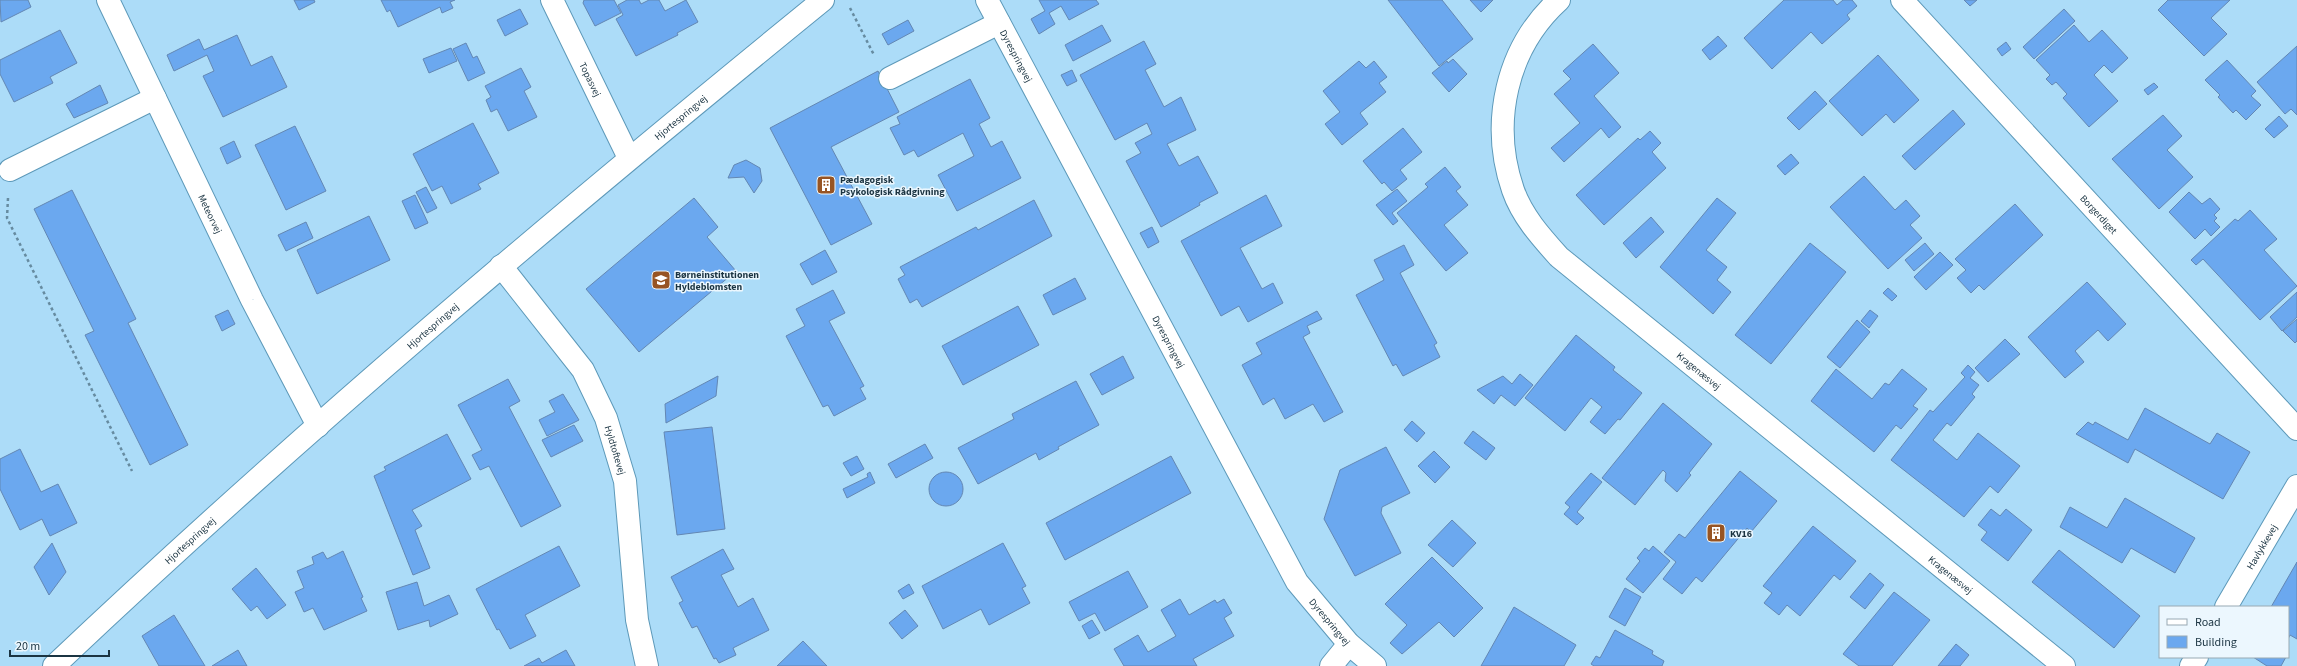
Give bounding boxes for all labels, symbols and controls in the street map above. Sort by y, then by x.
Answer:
street label: Dyrespringvej [996,27,1035,85]
street label: Topasvej [575,60,604,99]
street label: Hjortespringvej [652,92,710,144]
place label: Pædagogisk Psykologisk Rådgivning [840,173,945,199]
building icon: Pædagogisk Psykologisk Rådgivning [815,174,837,196]
street label: Meteorvej [194,192,225,236]
street label: Borgerdiget [2077,192,2121,238]
place label: Børneinstitutionen Hyldeblomsten [675,268,759,294]
school or university icon: Børneinstitutionen Hyldeblomsten [650,269,672,291]
street label: Hjortespringvej [404,300,462,353]
street label: Dyrespringvej [1148,313,1188,371]
street label: Kragenæsvej [1673,349,1724,393]
street label: Hyldtoftevej [601,424,629,477]
street label: Hjortespringvej [162,514,219,568]
building icon: KV16 [1705,522,1727,544]
street label: Havlykkevej [2244,522,2281,572]
place label: KV16 [1730,527,1752,541]
street label: Kragenæsvej [1925,553,1975,597]
street label: Dyrespringvej [1306,596,1353,649]
legend [2159,606,2289,658]
text: Road [2195,614,2221,631]
scale bar [10,632,109,658]
text: Building [2195,634,2237,651]
text: 20 m [16,638,40,655]

